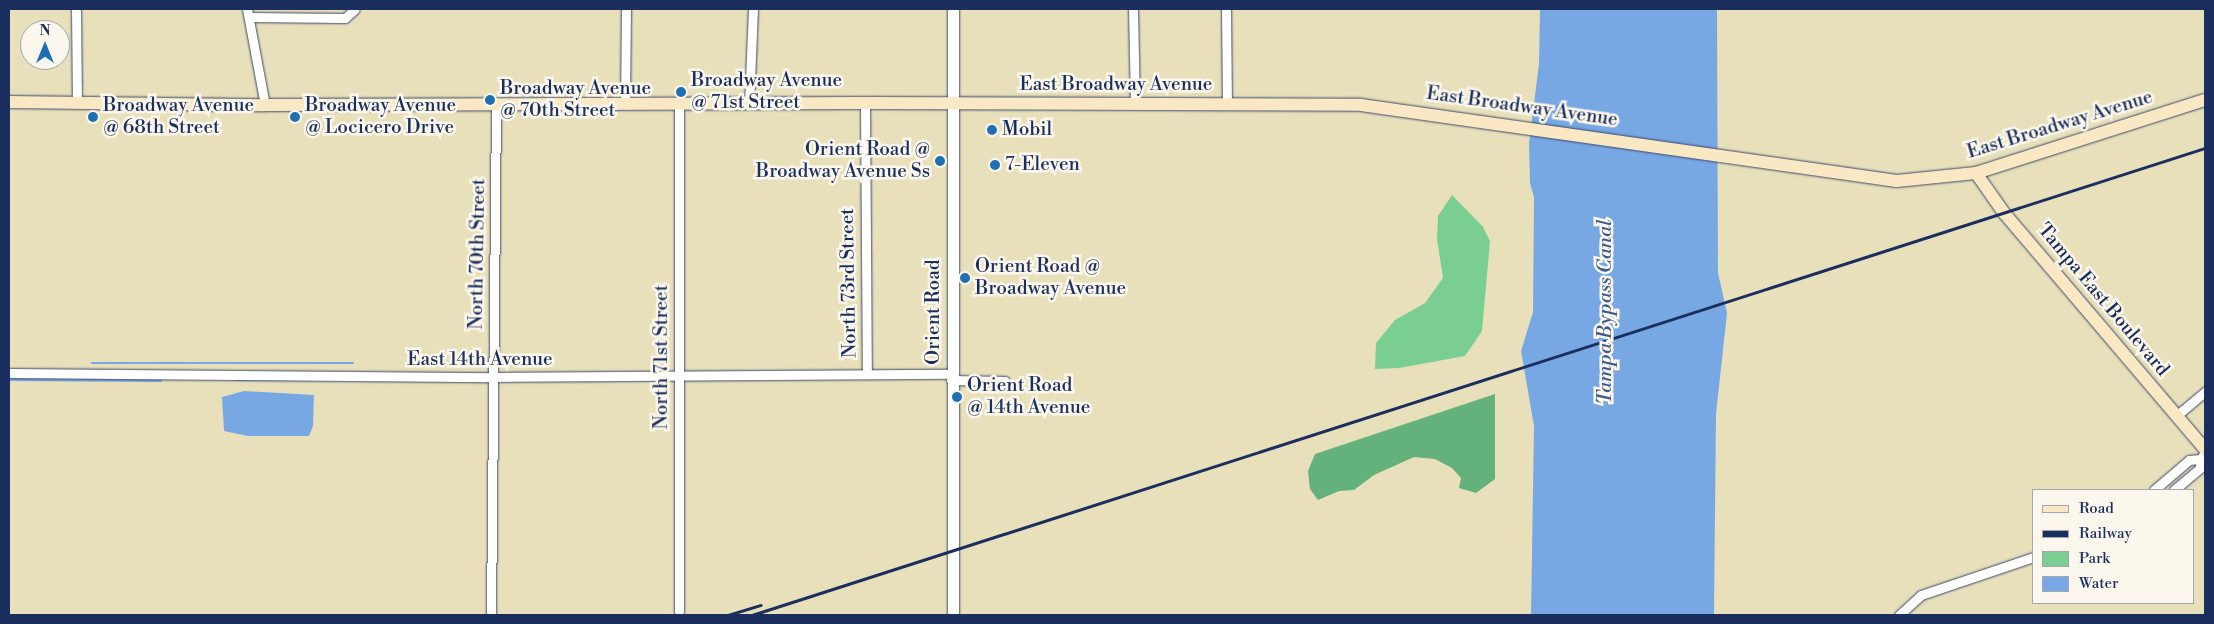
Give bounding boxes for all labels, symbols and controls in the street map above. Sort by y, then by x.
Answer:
north arrow [20,20,70,70]
text: N [39,22,51,40]
place label: Broadway Avenue @ 71st Street [691,70,842,114]
street label: East Broadway Avenue [1020,74,1212,96]
place label: Broadway Avenue @ 70th Street [500,78,651,122]
street label: East Broadway Avenue [1425,82,1619,132]
marker: Broadway Avenue @ 71st Street [675,86,687,98]
street label: East Broadway Avenue [1964,86,2156,164]
marker: Broadway Avenue @ 70th Street [484,94,496,106]
place label: Broadway Avenue @ 68th Street [103,95,254,139]
place label: Broadway Avenue @ Locicero Drive [305,95,456,139]
marker: Broadway Avenue @ 68th Street [87,111,99,123]
marker: Broadway Avenue @ Locicero Drive [289,111,301,123]
place label: Mobil [1002,119,1052,141]
marker: Mobil [986,124,998,136]
place label: Orient Road @ Broadway Avenue Ss [756,139,930,183]
place label: 7-Eleven [1005,154,1080,176]
marker: Orient Road @ Broadway Avenue Ss [934,155,946,167]
marker: 7-Eleven [989,159,1001,171]
street label: North 70th Street [465,178,491,330]
street label: North 73rd Street [836,208,862,358]
water label: Tampa Bypass Canal [1593,219,1617,405]
street label: Tampa East Boulevard [2032,219,2174,381]
place label: Orient Road @ Broadway Avenue [975,256,1126,300]
street label: Orient Road [923,259,945,365]
marker: Orient Road @ Broadway Avenue [959,272,971,284]
street label: North 71st Street [651,285,673,429]
street label: East 14th Avenue [407,349,553,371]
place label: Orient Road @ 14th Avenue [967,375,1090,419]
marker: Orient Road @ 14th Avenue [951,391,963,403]
legend [2032,489,2194,604]
text: Road [2079,499,2114,518]
text: Railway [2079,524,2132,543]
text: Park [2079,549,2110,568]
text: Water [2079,574,2118,593]

